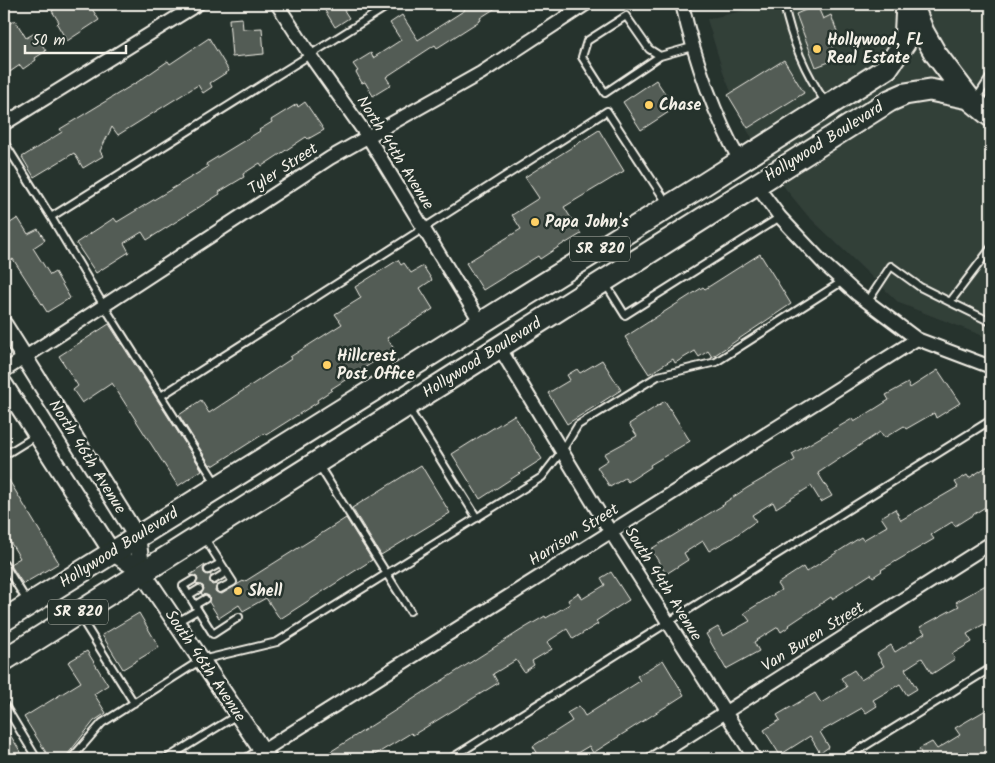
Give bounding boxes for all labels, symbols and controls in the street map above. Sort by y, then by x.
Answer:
scale bar [25,22,126,54]
place label: Hollywood, FL Real Estate [827,28,924,71]
text: 50 m [32,29,66,53]
marker: Hollywood, FL Real Estate [811,43,823,55]
street label: North 44th Avenue [350,91,440,215]
place label: Chase [659,93,702,118]
street label: Hollywood Boulevard [759,95,889,189]
marker: Chase [643,99,655,111]
street label: Tyler Street [243,136,324,201]
place label: Papa John's [545,210,629,235]
marker: Papa John's [529,216,541,228]
road number: SR 820 [570,236,630,262]
street label: Hollywood Boulevard [417,311,547,405]
place label: Hillcrest Post Office [337,344,415,387]
marker: Hillcrest Post Office [321,359,333,371]
street label: North 46th Avenue [42,395,132,519]
street label: Harrison Street [524,497,625,573]
street label: Hollywood Boulevard [54,501,184,595]
street label: South 44th Avenue [618,522,708,646]
place label: Shell [248,579,283,604]
marker: Shell [232,585,244,597]
street label: Van Buren Street [757,595,870,679]
road number: SR 820 [48,600,108,624]
street label: South 46th Avenue [158,605,252,727]

